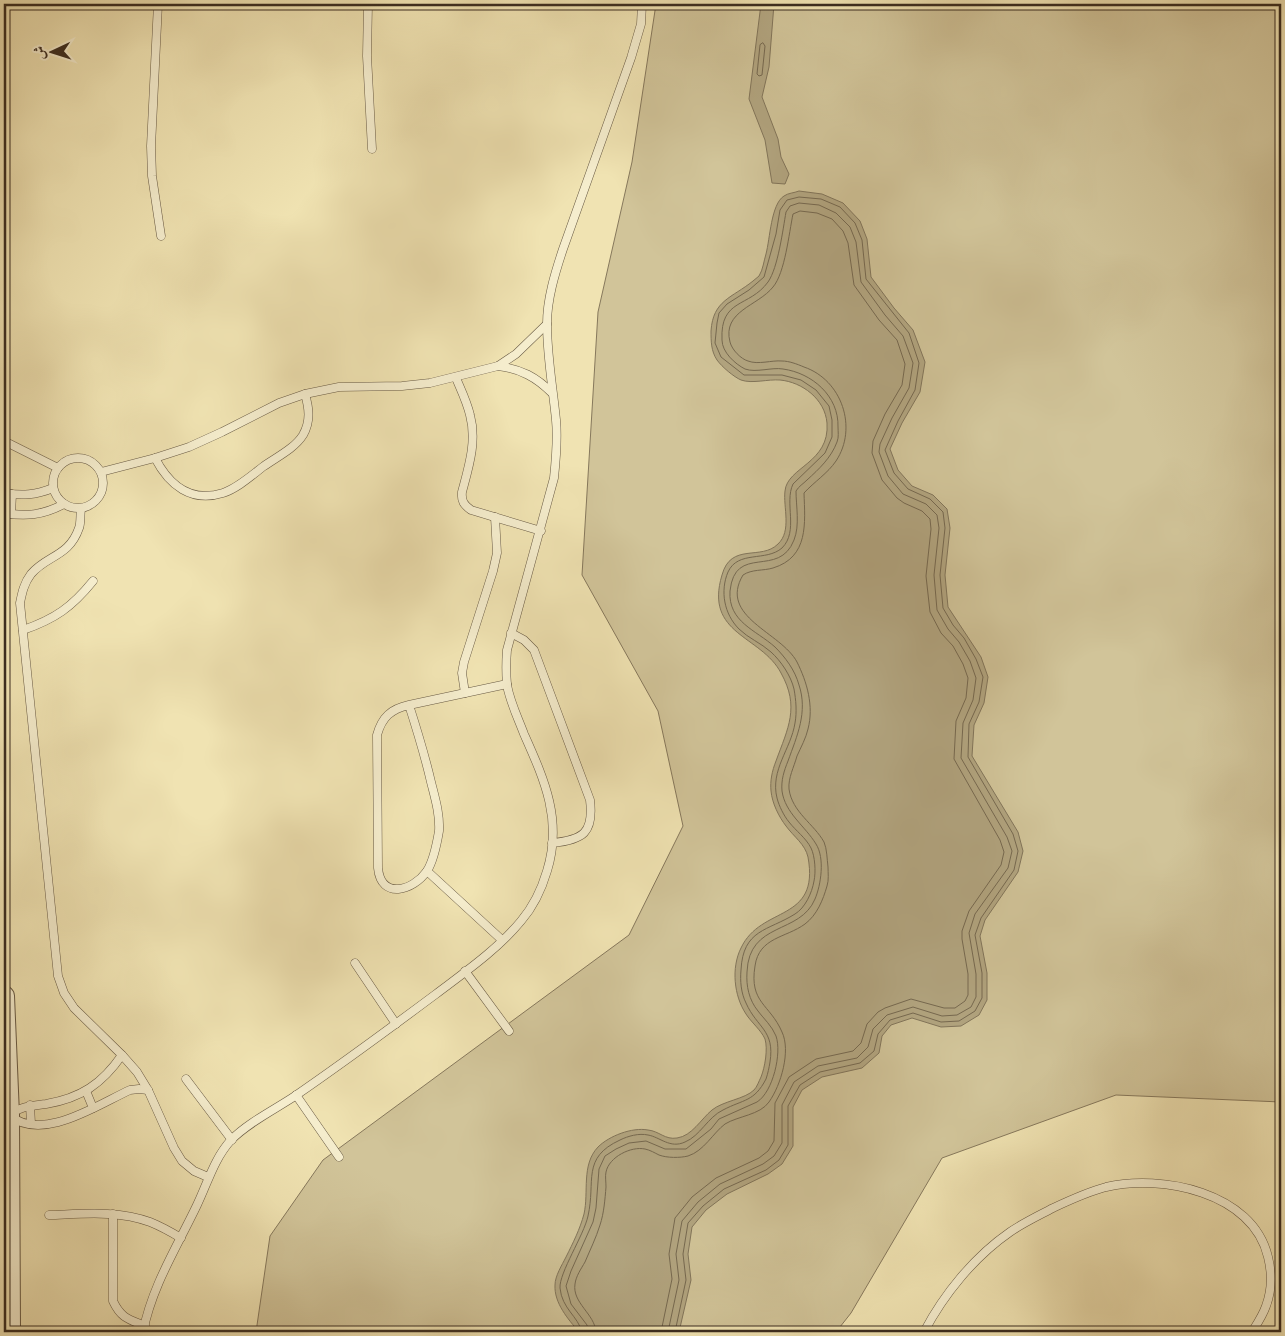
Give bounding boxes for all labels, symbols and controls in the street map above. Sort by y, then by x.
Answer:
north arrow [28,28,78,78]
text: ش [30,45,49,60]

